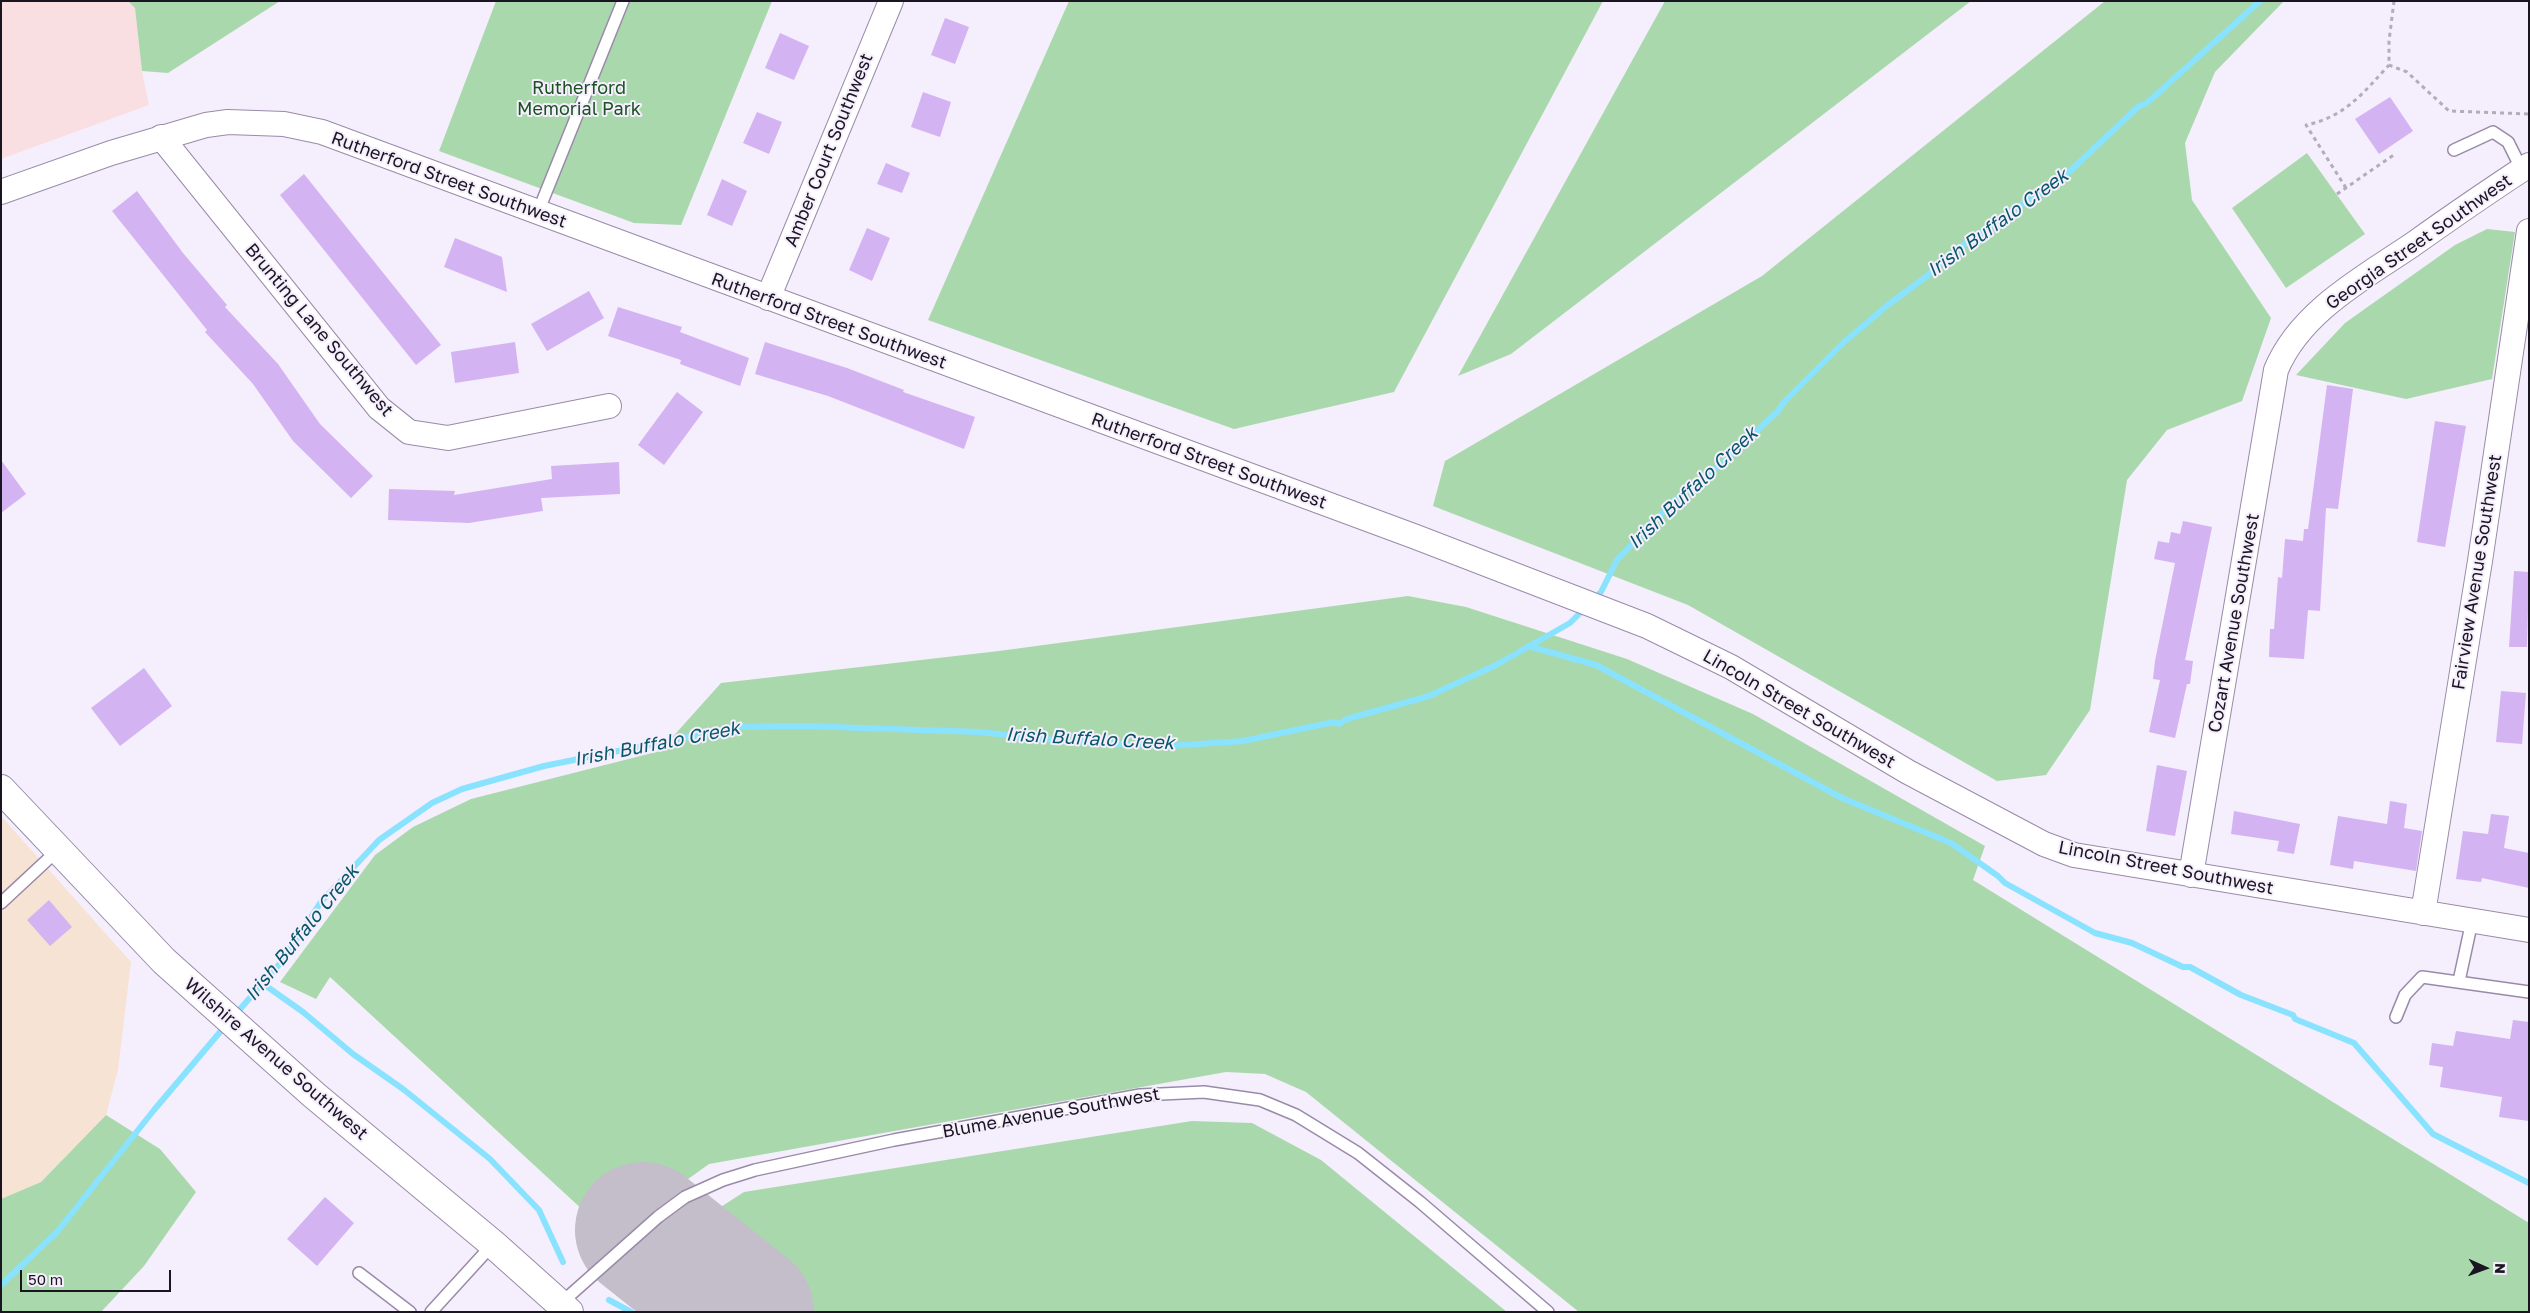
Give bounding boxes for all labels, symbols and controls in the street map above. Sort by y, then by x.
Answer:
street label: Amber Court Southwest [780,50,878,250]
park label: Rutherford Memorial Park [517,77,641,120]
street label: Rutherford Street Southwest [328,127,570,233]
water label: Irish Buffalo Creek [1923,164,2073,282]
street label: Georgia Street Southwest [2322,169,2516,315]
street label: Brunting Lane Southwest [240,239,398,421]
street label: Rutherford Street Southwest [708,268,950,374]
street label: Rutherford Street Southwest [1088,408,1330,514]
water label: Irish Buffalo Creek [1624,422,1762,554]
street label: Fairview Avenue Southwest [2448,453,2506,691]
street label: Cozart Avenue Southwest [2204,512,2264,734]
street label: Lincoln Street Southwest [1699,645,1899,773]
water label: Irish Buffalo Creek [572,717,742,771]
water label: Irish Buffalo Creek [1005,723,1175,755]
street label: Lincoln Street Southwest [2057,837,2275,899]
water label: Irish Buffalo Creek [240,860,364,1006]
street label: Wilshire Avenue Southwest [180,973,372,1145]
street label: Blume Avenue Southwest [941,1083,1161,1143]
north arrow [2460,1243,2510,1293]
scale bar [22,1260,174,1292]
text: N [2492,1263,2509,1274]
text: 50 m [28,1270,63,1288]

